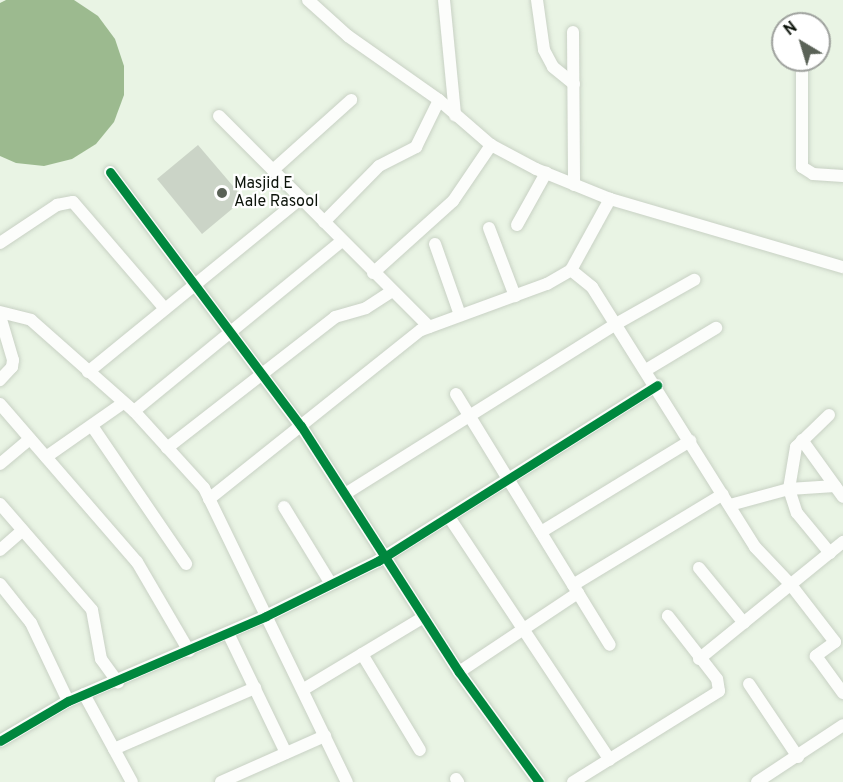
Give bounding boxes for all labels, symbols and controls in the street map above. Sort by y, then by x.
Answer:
north arrow [771,12,831,72]
text: N [780,18,802,41]
place label: Masjid E Aale Rasool [234,174,318,212]
marker: Masjid E Aale Rasool [215,186,229,200]

